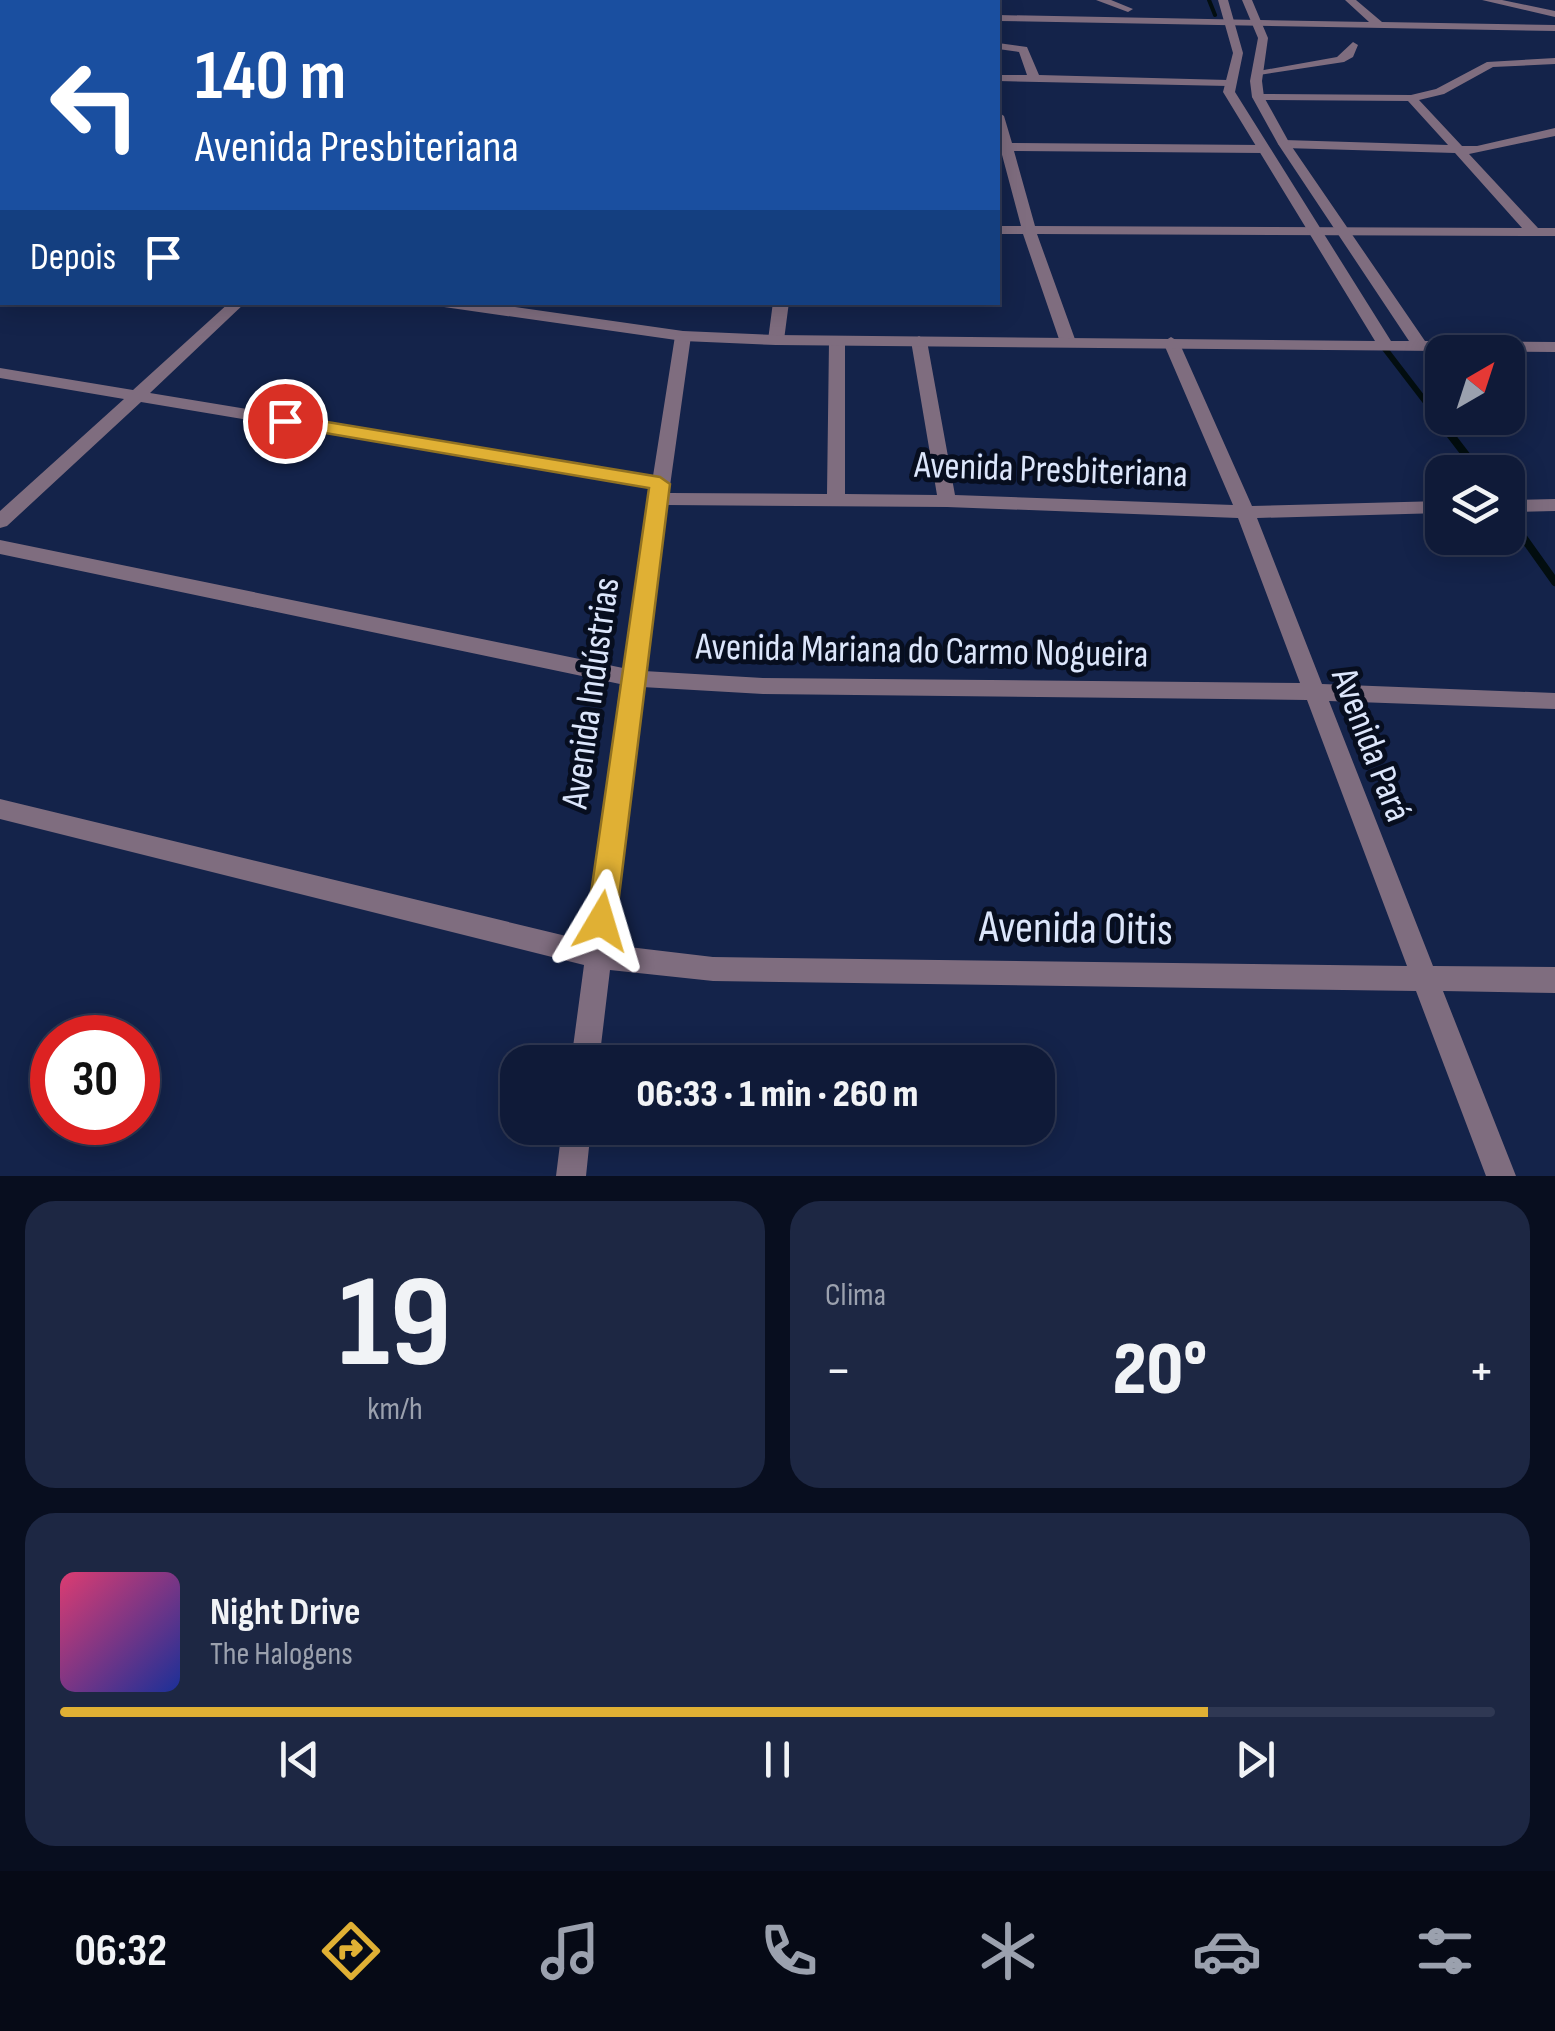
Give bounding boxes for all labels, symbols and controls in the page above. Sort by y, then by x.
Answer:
text: 140 m [195,35,346,119]
icon: left [30,40,160,170]
text: Avenida Presbiteriana [195,120,519,175]
icon: arrive [136,230,191,285]
text: Depois [30,235,116,280]
north arrow [1425,335,1525,435]
map controls [1425,335,1525,555]
pin [243,379,328,464]
icon: arrive [258,394,313,449]
street label: Avenida Presbiteriana [913,443,1188,497]
button: layers [1425,455,1525,555]
street label: Avenida Indústrias [552,575,629,812]
street label: Avenida Mariana do Carmo Nogueira [694,625,1149,677]
street label: Avenida Pará [1321,661,1421,828]
position arrow [549,869,653,973]
street label: Avenida Oitis [978,900,1173,958]
speed limit sign: 30 [30,1015,160,1145]
text: 06:33 · 1 min · 260 m [637,1072,918,1117]
text: 19 [339,1247,451,1403]
text: Clima [825,1276,886,1315]
text: 20° [1113,1325,1207,1416]
text: − [825,1338,852,1405]
text: + [1468,1338,1495,1405]
text: km/h [367,1390,423,1429]
text: Night Drive [210,1590,361,1635]
text: The Halogens [210,1635,353,1674]
icon: previous [272,1732,327,1787]
icon: pause [750,1732,805,1787]
icon: next [1228,1732,1283,1787]
icon: directions [316,1916,386,1986]
icon: music [535,1916,605,1986]
icon: phone [754,1916,824,1986]
icon: climate [973,1916,1043,1986]
icon: car [1192,1916,1262,1986]
icon: filters [1410,1916,1480,1986]
text: 06:32 [74,1924,167,1979]

